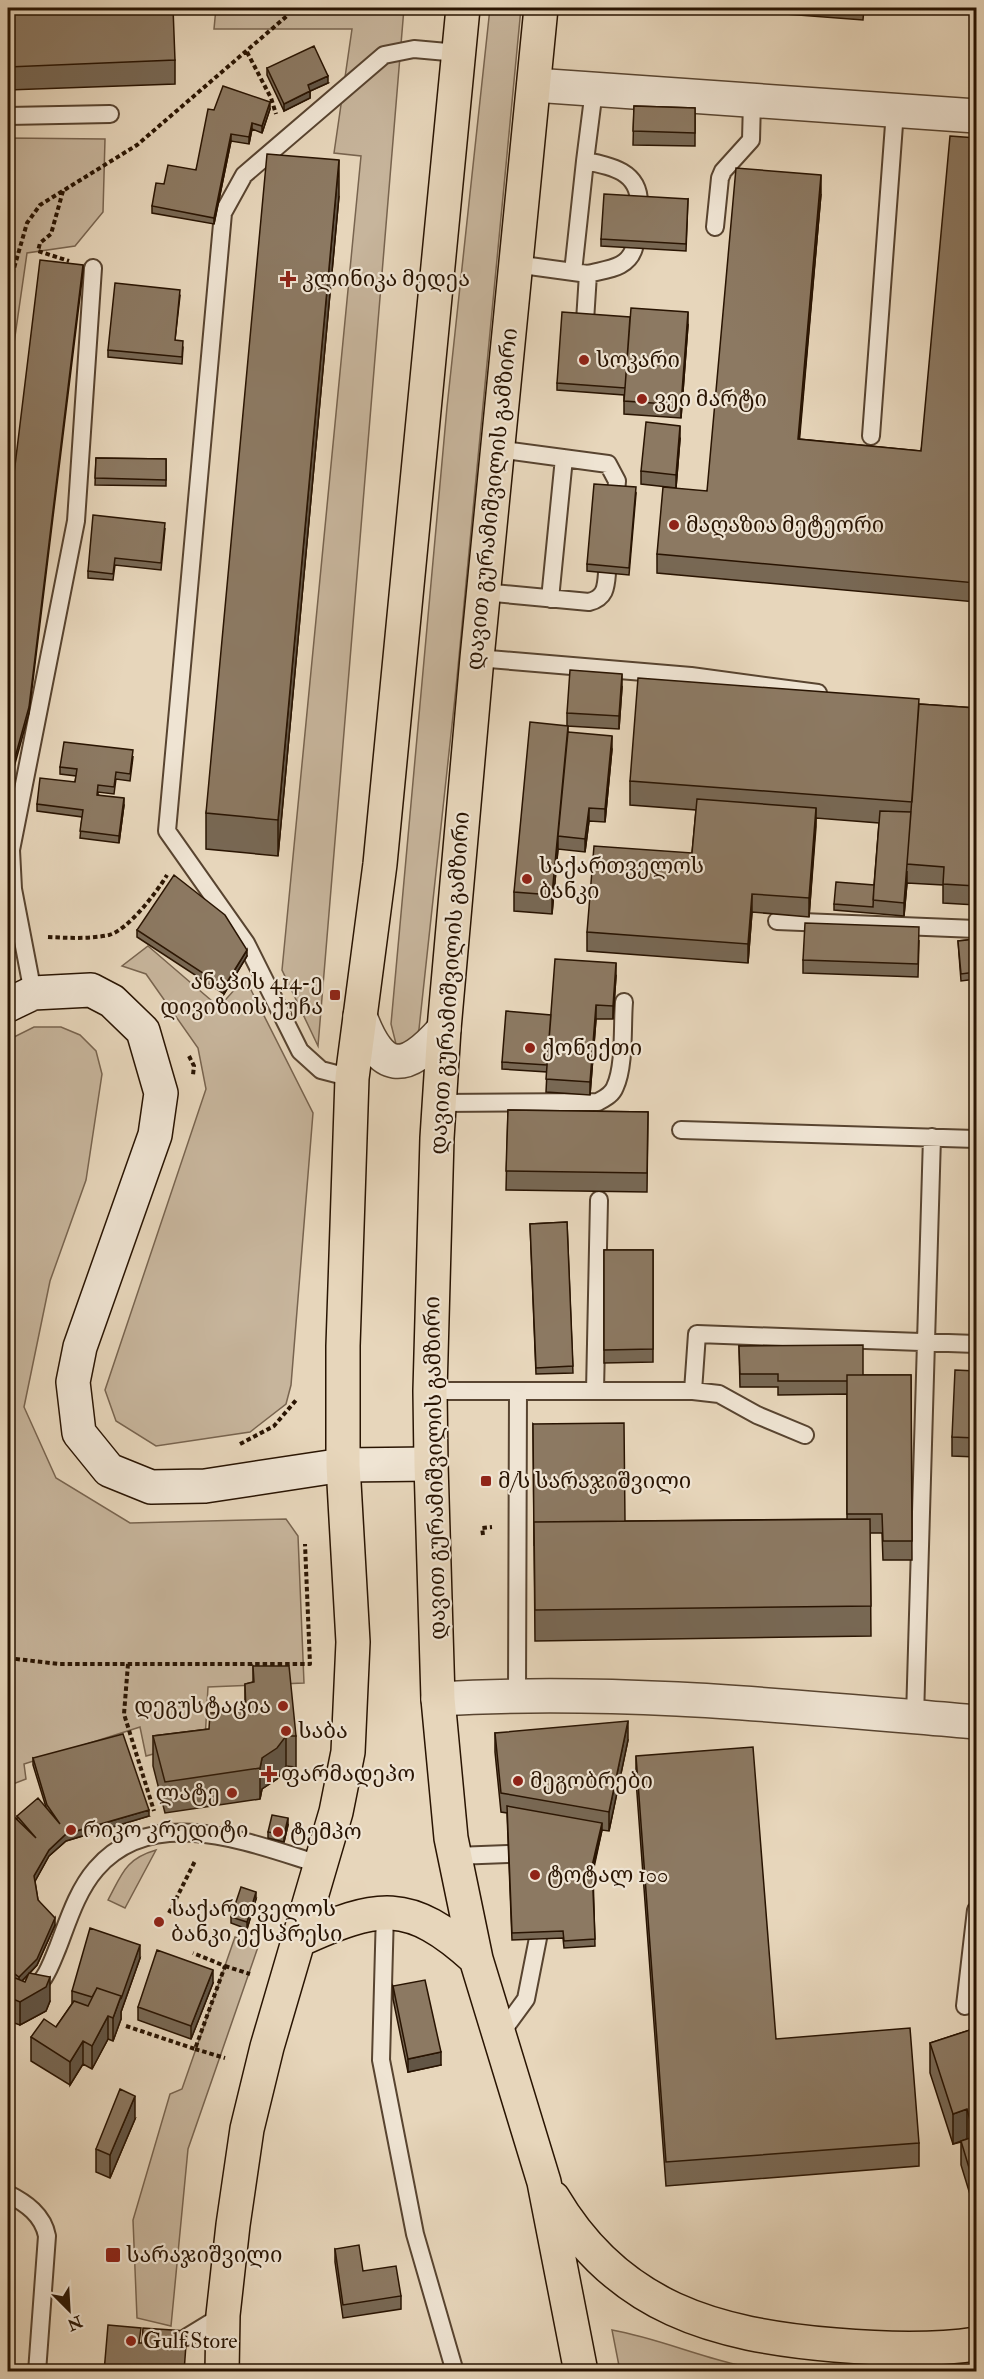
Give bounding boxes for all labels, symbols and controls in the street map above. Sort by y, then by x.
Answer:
place label: კლინიკა მედეა [302,265,470,293]
marker: კლინიკა მედეა [279,270,297,288]
street label: დავით გურამიშვილის გამზირი [460,327,524,671]
place label: სოკარი [596,346,680,374]
marker: სოკარი [577,353,591,367]
place label: ვეი მარტი [654,385,767,413]
marker: ვეი მარტი [635,392,649,406]
place label: მაღაზია მეტეორი [686,511,884,539]
marker: მაღაზია მეტეორი [667,518,681,532]
street label: დავით გურამიშვილის გამზირი [424,810,476,1156]
place label: საქართველოს ბანკი [539,852,704,905]
marker: საქართველოს ბანკი [520,872,534,886]
place label: ანაპის 414-ე დივიზიის ქუჩა [160,968,323,1021]
marker: ანაპის 414-ე დივიზიის ქუჩა [328,988,342,1002]
place label: ქონექთი [542,1034,642,1062]
marker: ქონექთი [523,1041,537,1055]
street label: დავით გურამიშვილის გამზირი [418,1296,452,1640]
place label: მ/ს სარაჯიშვილი [498,1467,691,1495]
marker: მ/ს სარაჯიშვილი [479,1474,493,1488]
place label: დეგუსტაცია [134,1692,271,1720]
marker: დეგუსტაცია [276,1699,290,1713]
place label: საბა [298,1717,348,1745]
marker: საბა [279,1724,293,1738]
place label: ფარმადეპო [281,1760,415,1788]
marker: ფარმადეპო [262,1767,276,1781]
place label: მეგობრები [530,1767,653,1795]
marker: მეგობრები [511,1774,525,1788]
place label: ლატე [156,1779,220,1807]
marker: ლატე [225,1786,239,1800]
place label: რიკო კრედიტი [83,1816,249,1844]
place label: ტემპო [290,1818,362,1846]
marker: რიკო კრედიტი [64,1823,78,1837]
marker: ტემპო [271,1825,285,1839]
place label: ტოტალ 100 [547,1861,668,1889]
marker: ტოტალ 100 [528,1868,542,1882]
place label: საქართველოს ბანკი ექსპრესი [171,1895,342,1948]
marker: საქართველოს ბანკი ექსპრესი [152,1915,166,1929]
place label: სარაჯიშვილი [126,2241,282,2269]
marker: სარაჯიშვილი [104,2246,122,2264]
north arrow [39,2280,99,2340]
text: N [63,2310,86,2335]
place label: Gulf Store [143,2327,238,2355]
marker: Gulf Store [124,2334,138,2348]

